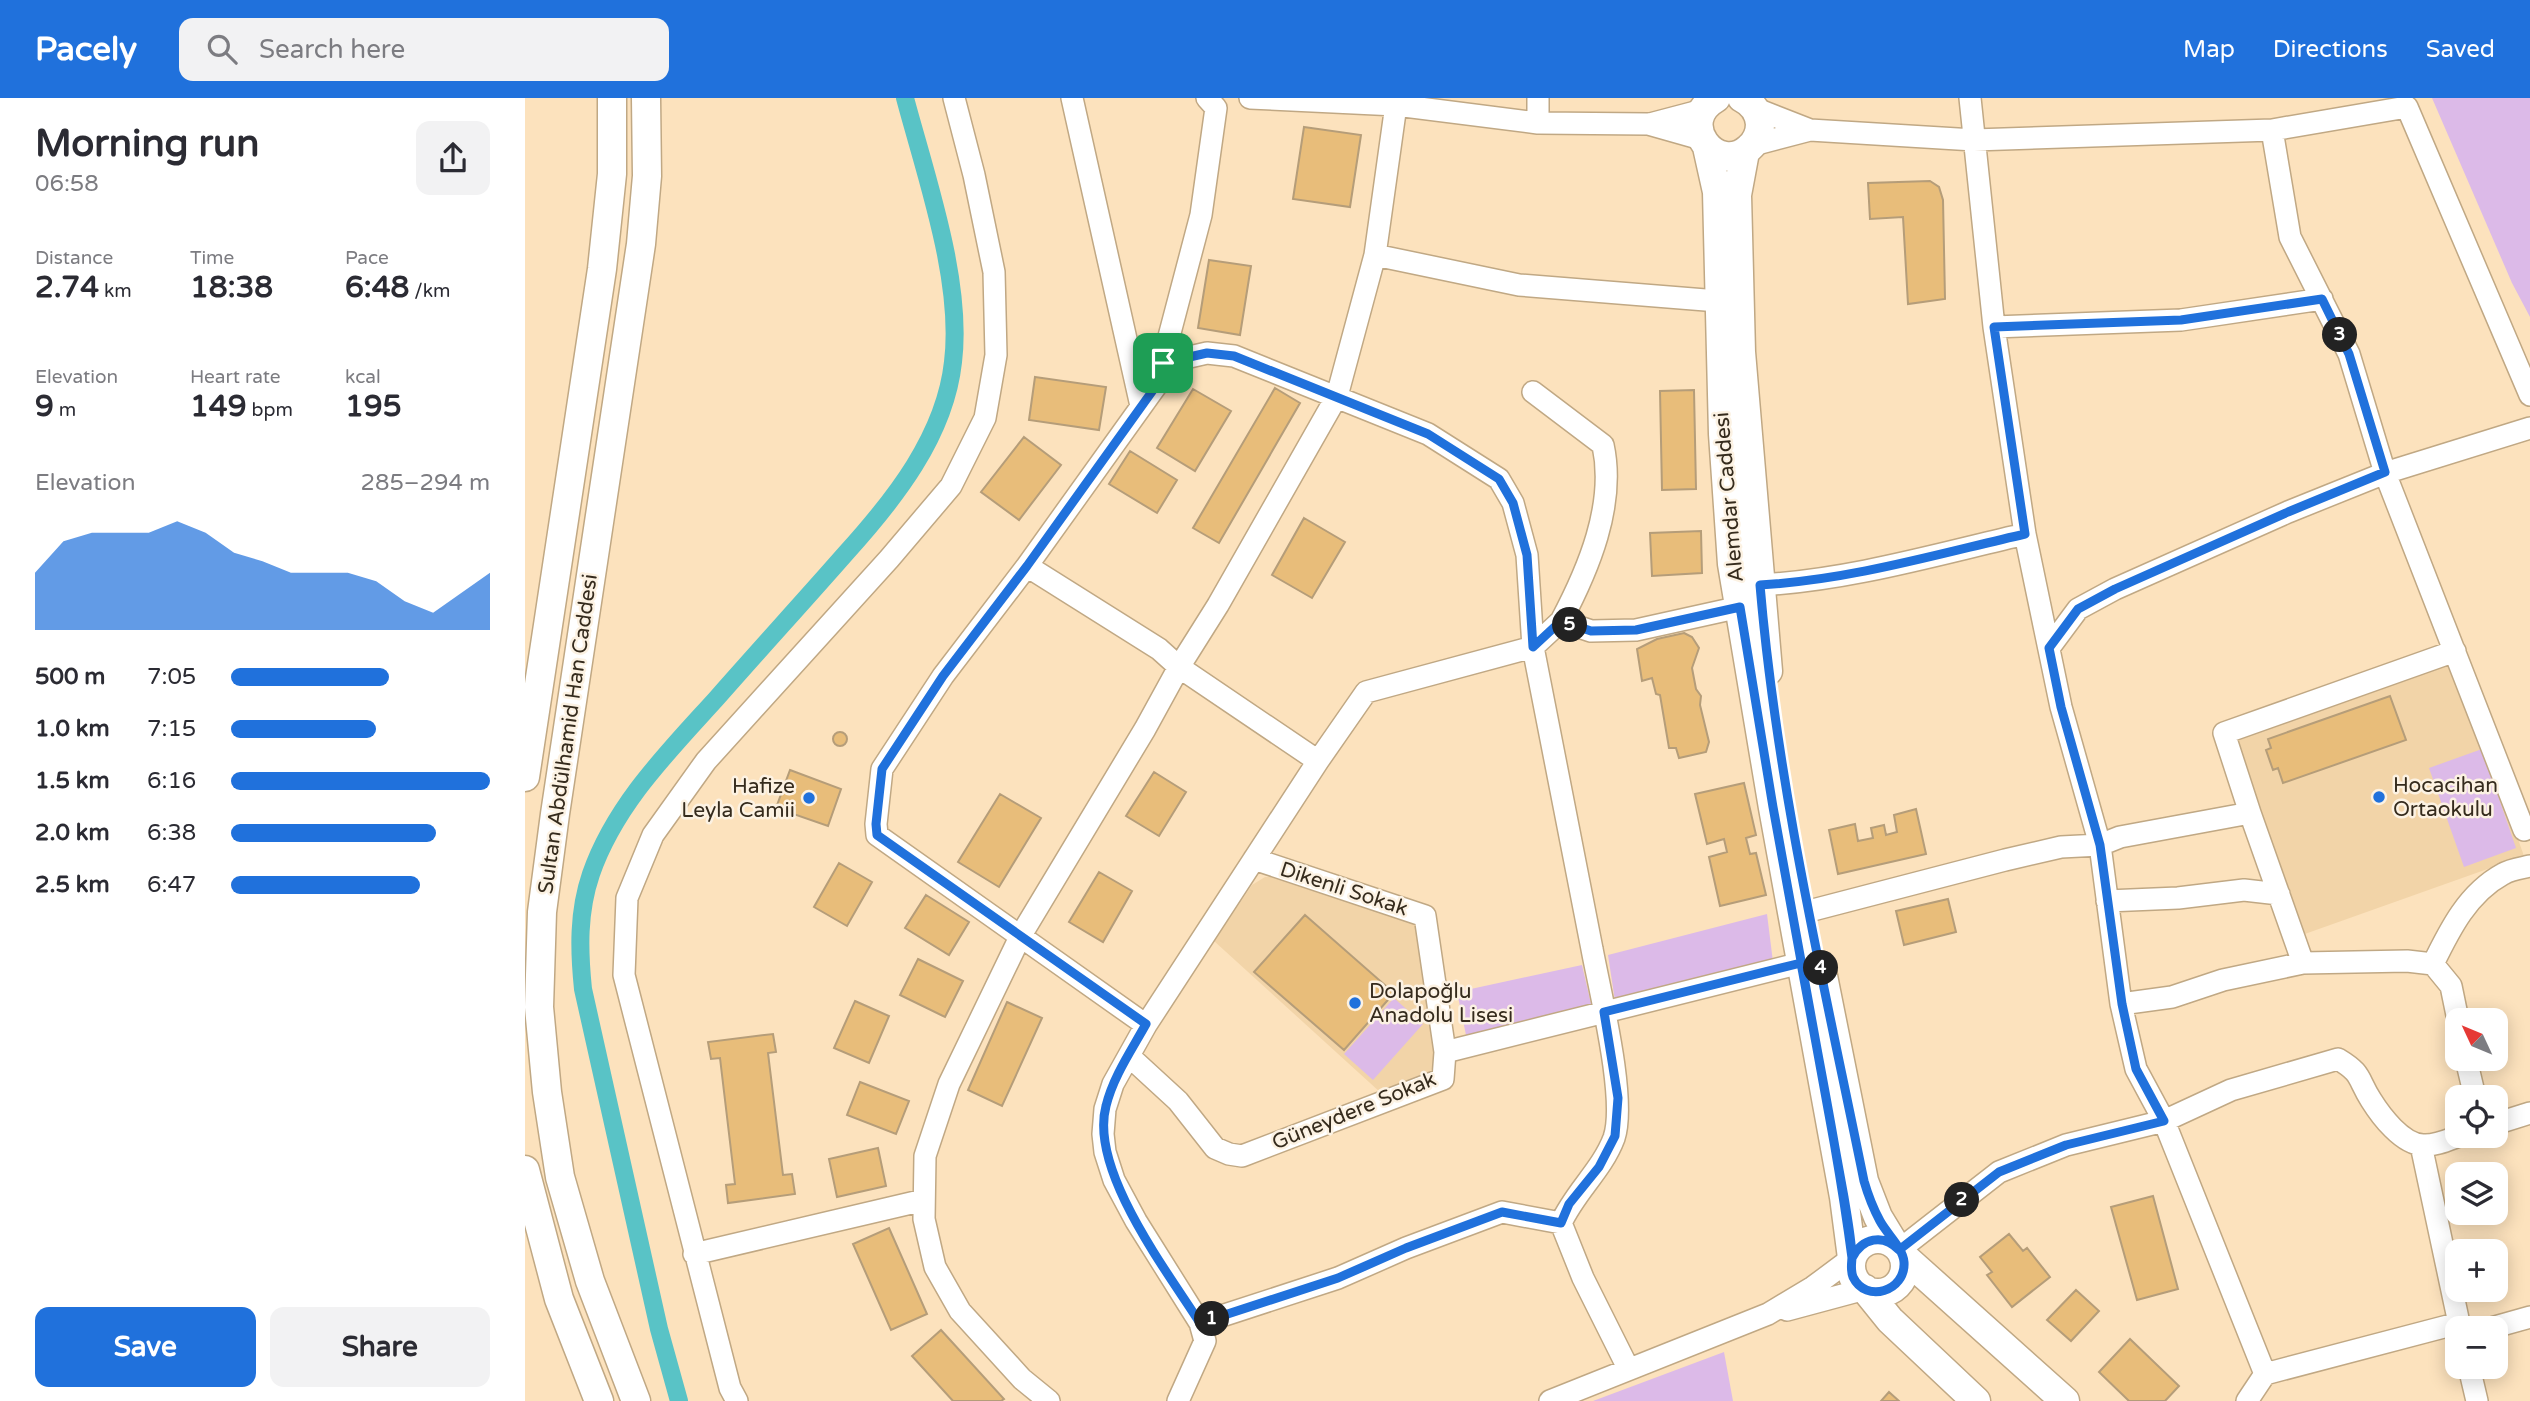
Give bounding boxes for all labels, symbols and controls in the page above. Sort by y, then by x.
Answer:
search box [179,18,669,81]
text: Pacely [35,30,137,69]
icon: search [203,30,241,68]
text: Search here [259,34,405,65]
text: Map [2183,35,2235,64]
text: Directions [2273,35,2388,64]
text: Saved [2426,35,2495,64]
text: Morning run [35,121,259,167]
button: share [416,121,490,195]
text: 06:58 [35,170,99,198]
text: Distance [35,247,113,269]
text: Time [190,247,234,269]
text: Pace [345,247,389,269]
text: 2.74 [35,269,99,306]
text: 18:38 [190,269,273,306]
text: 6:48 [345,269,409,306]
text: km [99,280,132,302]
text: /km [409,280,450,302]
pin: 3 [2323,317,2357,352]
text: 3 [2334,323,2345,345]
pin [1133,333,1193,393]
icon: arrive [1144,344,1182,382]
text: Elevation [35,366,118,388]
text: Heart rate [190,366,281,388]
text: kcal [345,366,381,388]
text: 9 [35,388,54,425]
text: 149 [190,388,247,425]
text: 195 [345,388,402,425]
text: m [54,399,76,421]
text: bpm [247,399,293,421]
street label: Alemdar Caddesi [1709,411,1749,583]
text: Elevation [35,469,136,497]
text: 285–294 m [361,469,490,497]
street label: Sultan Abdülhamid Han Caddesi [533,572,603,896]
pin: 5 [1553,608,1587,642]
text: 5 [1564,613,1575,635]
text: 500 m [35,663,105,691]
text: 7:05 [147,663,196,691]
text: 1.0 km [35,715,110,743]
text: 7:15 [147,715,196,743]
text: 1.5 km [35,767,110,795]
text: 6:16 [147,767,196,795]
place label: Hocacihan Ortaokulu [2393,773,2498,822]
place label: Hafize Leyla Camii [681,774,795,823]
marker: Hocacihan Ortaokulu [2371,789,2387,805]
marker: Hafize Leyla Camii [801,790,817,806]
text: 2.0 km [35,819,110,847]
text: 6:38 [147,819,196,847]
street label: Dikenli Sokak [1277,857,1411,921]
text: 2.5 km [35,871,110,899]
text: 6:47 [147,871,196,899]
pin: 4 [1803,950,1839,986]
text: 4 [1815,956,1826,978]
place label: Dolapoğlu Anadolu Lisesi [1369,979,1513,1028]
marker: Dolapoğlu Anadolu Lisesi [1347,995,1363,1011]
north arrow [2445,1008,2508,1071]
map controls [2445,1008,2508,1379]
street label: Güneydere Sokak [1268,1067,1440,1155]
button: locate [2445,1085,2508,1148]
button: layers [2445,1162,2508,1225]
pin: 2 [1945,1182,1979,1218]
text: 2 [1956,1188,1967,1210]
button: + [2445,1239,2508,1302]
pin: 1 [1195,1302,1229,1336]
button: Save [35,1307,256,1387]
button: Share [270,1307,490,1387]
text: 1 [1206,1307,1217,1329]
button: − [2445,1316,2508,1379]

